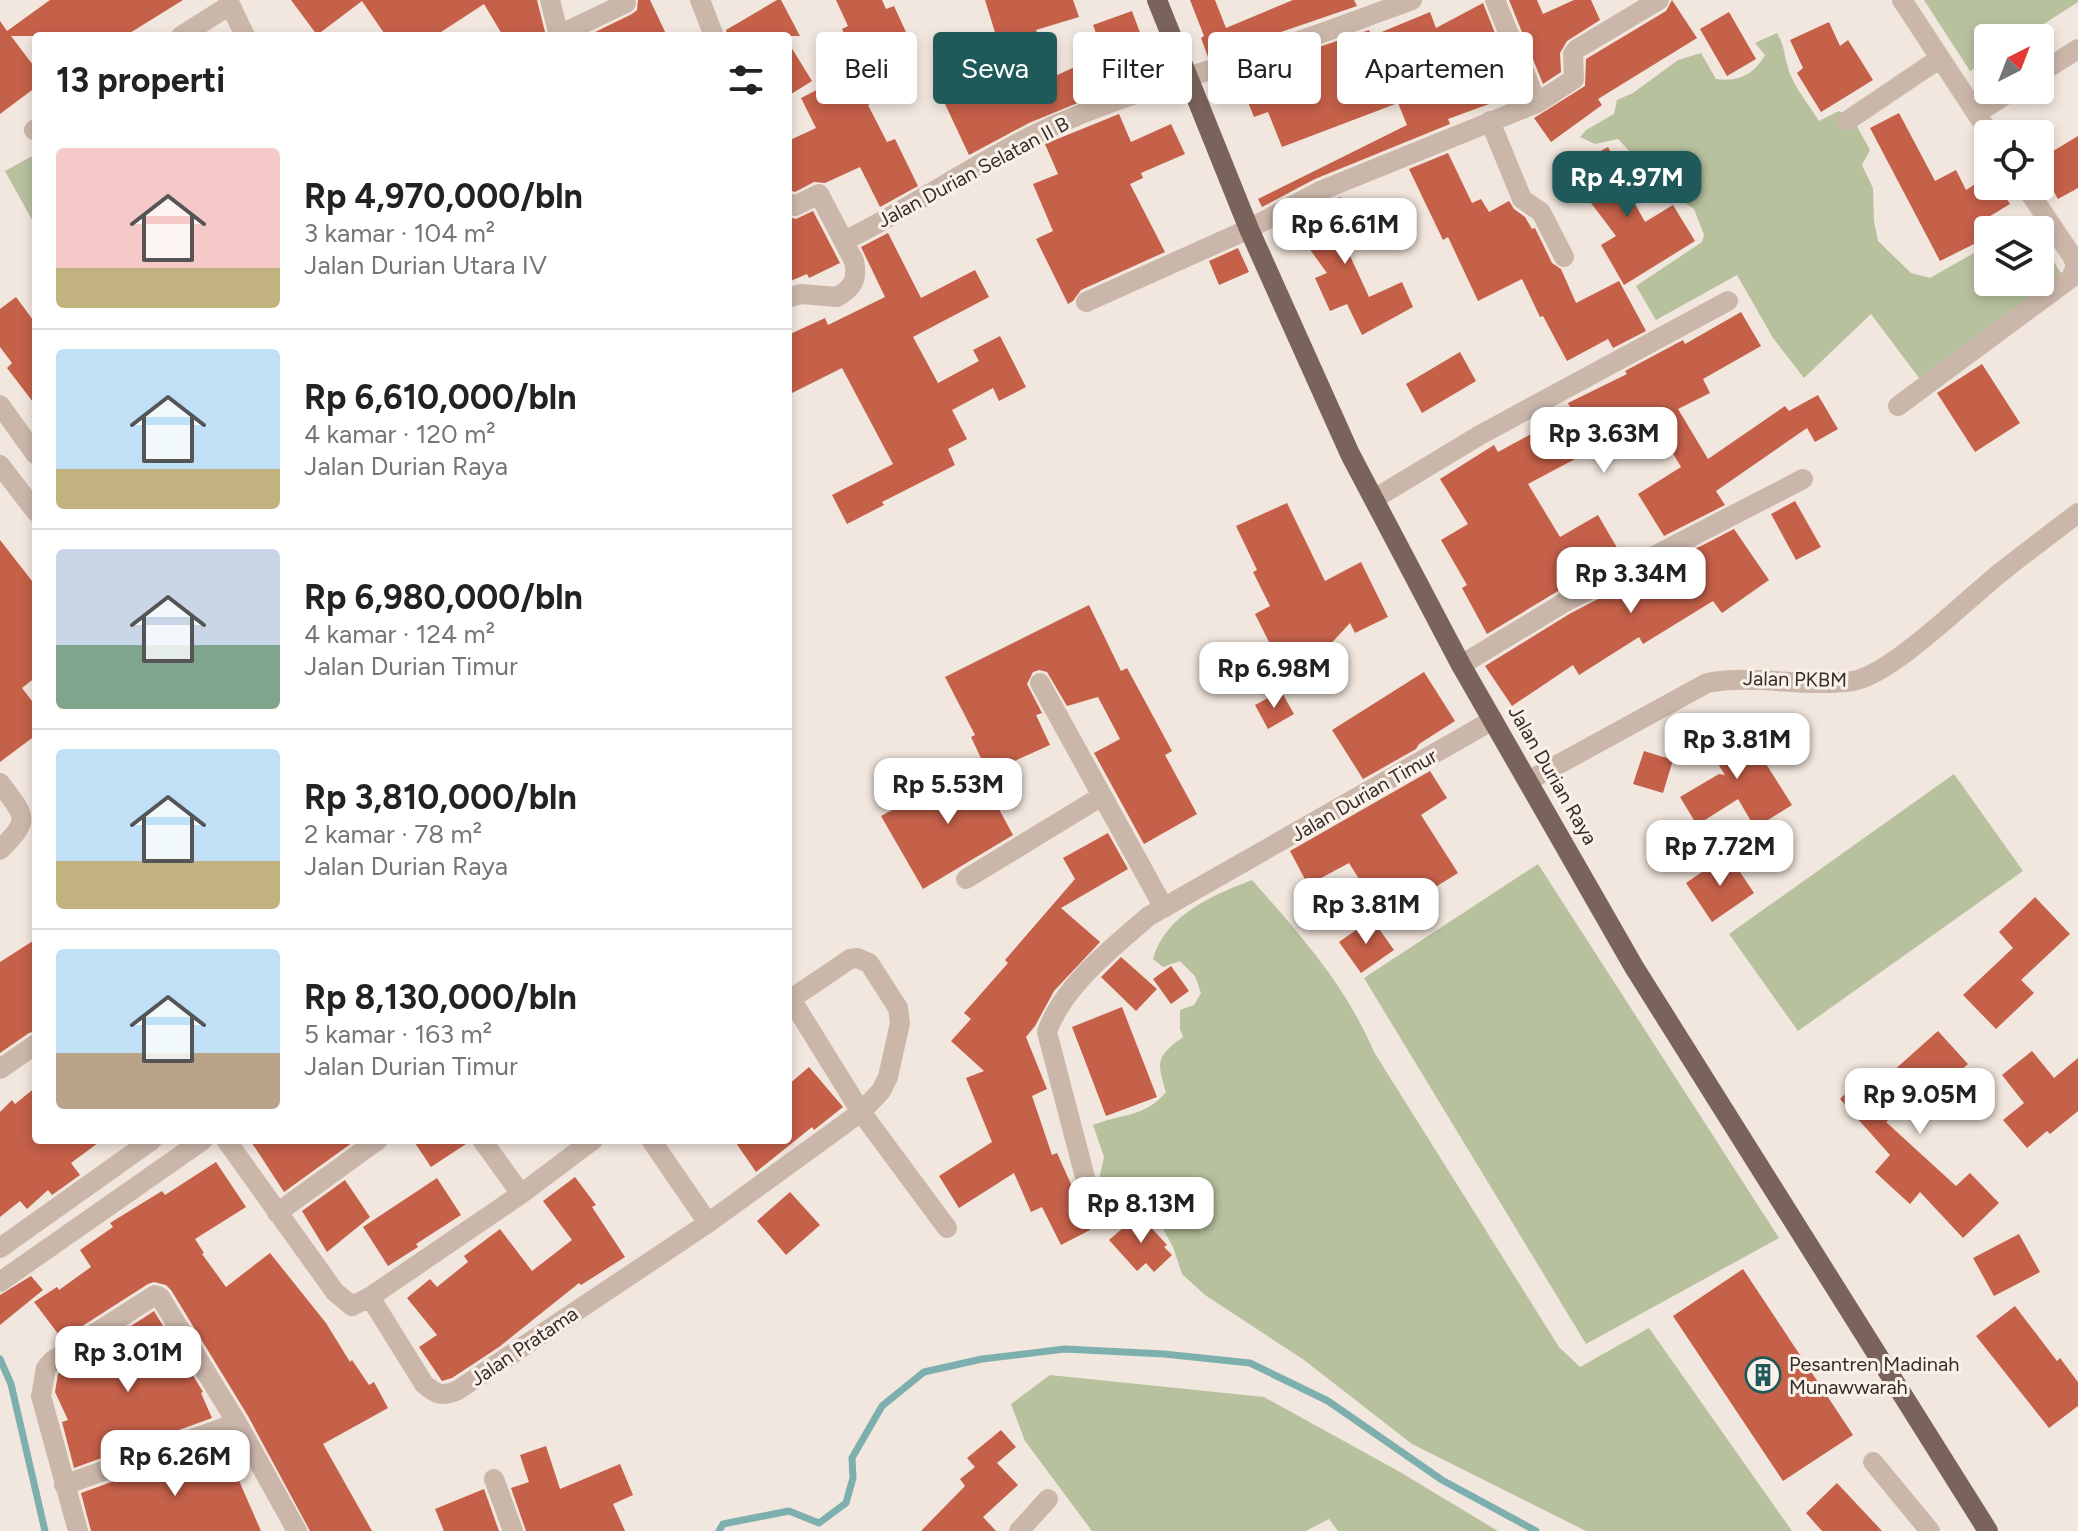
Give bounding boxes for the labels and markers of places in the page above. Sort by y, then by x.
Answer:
pin: Rp 4.97M [1544,151,1710,219]
pin: Rp 6.61M [1262,198,1428,266]
pin: Rp 3.63M [1521,407,1687,475]
pin: Rp 3.34M [1548,547,1714,615]
pin: Rp 6.98M [1191,642,1357,710]
pin: Rp 3.81M [1654,713,1820,781]
pin: Rp 5.53M [865,758,1031,826]
pin: Rp 7.72M [1637,820,1803,888]
pin: Rp 3.81M [1283,878,1449,946]
pin: Rp 9.05M [1837,1068,2003,1136]
pin: Rp 8.13M [1058,1177,1224,1245]
pin: Rp 3.01M [45,1326,211,1394]
place label: Pesantren Madinah Munawwarah [1789,1352,1959,1399]
building icon: Pesantren Madinah Munawwarah [1744,1356,1782,1394]
pin: Rp 6.26M [92,1430,258,1498]

